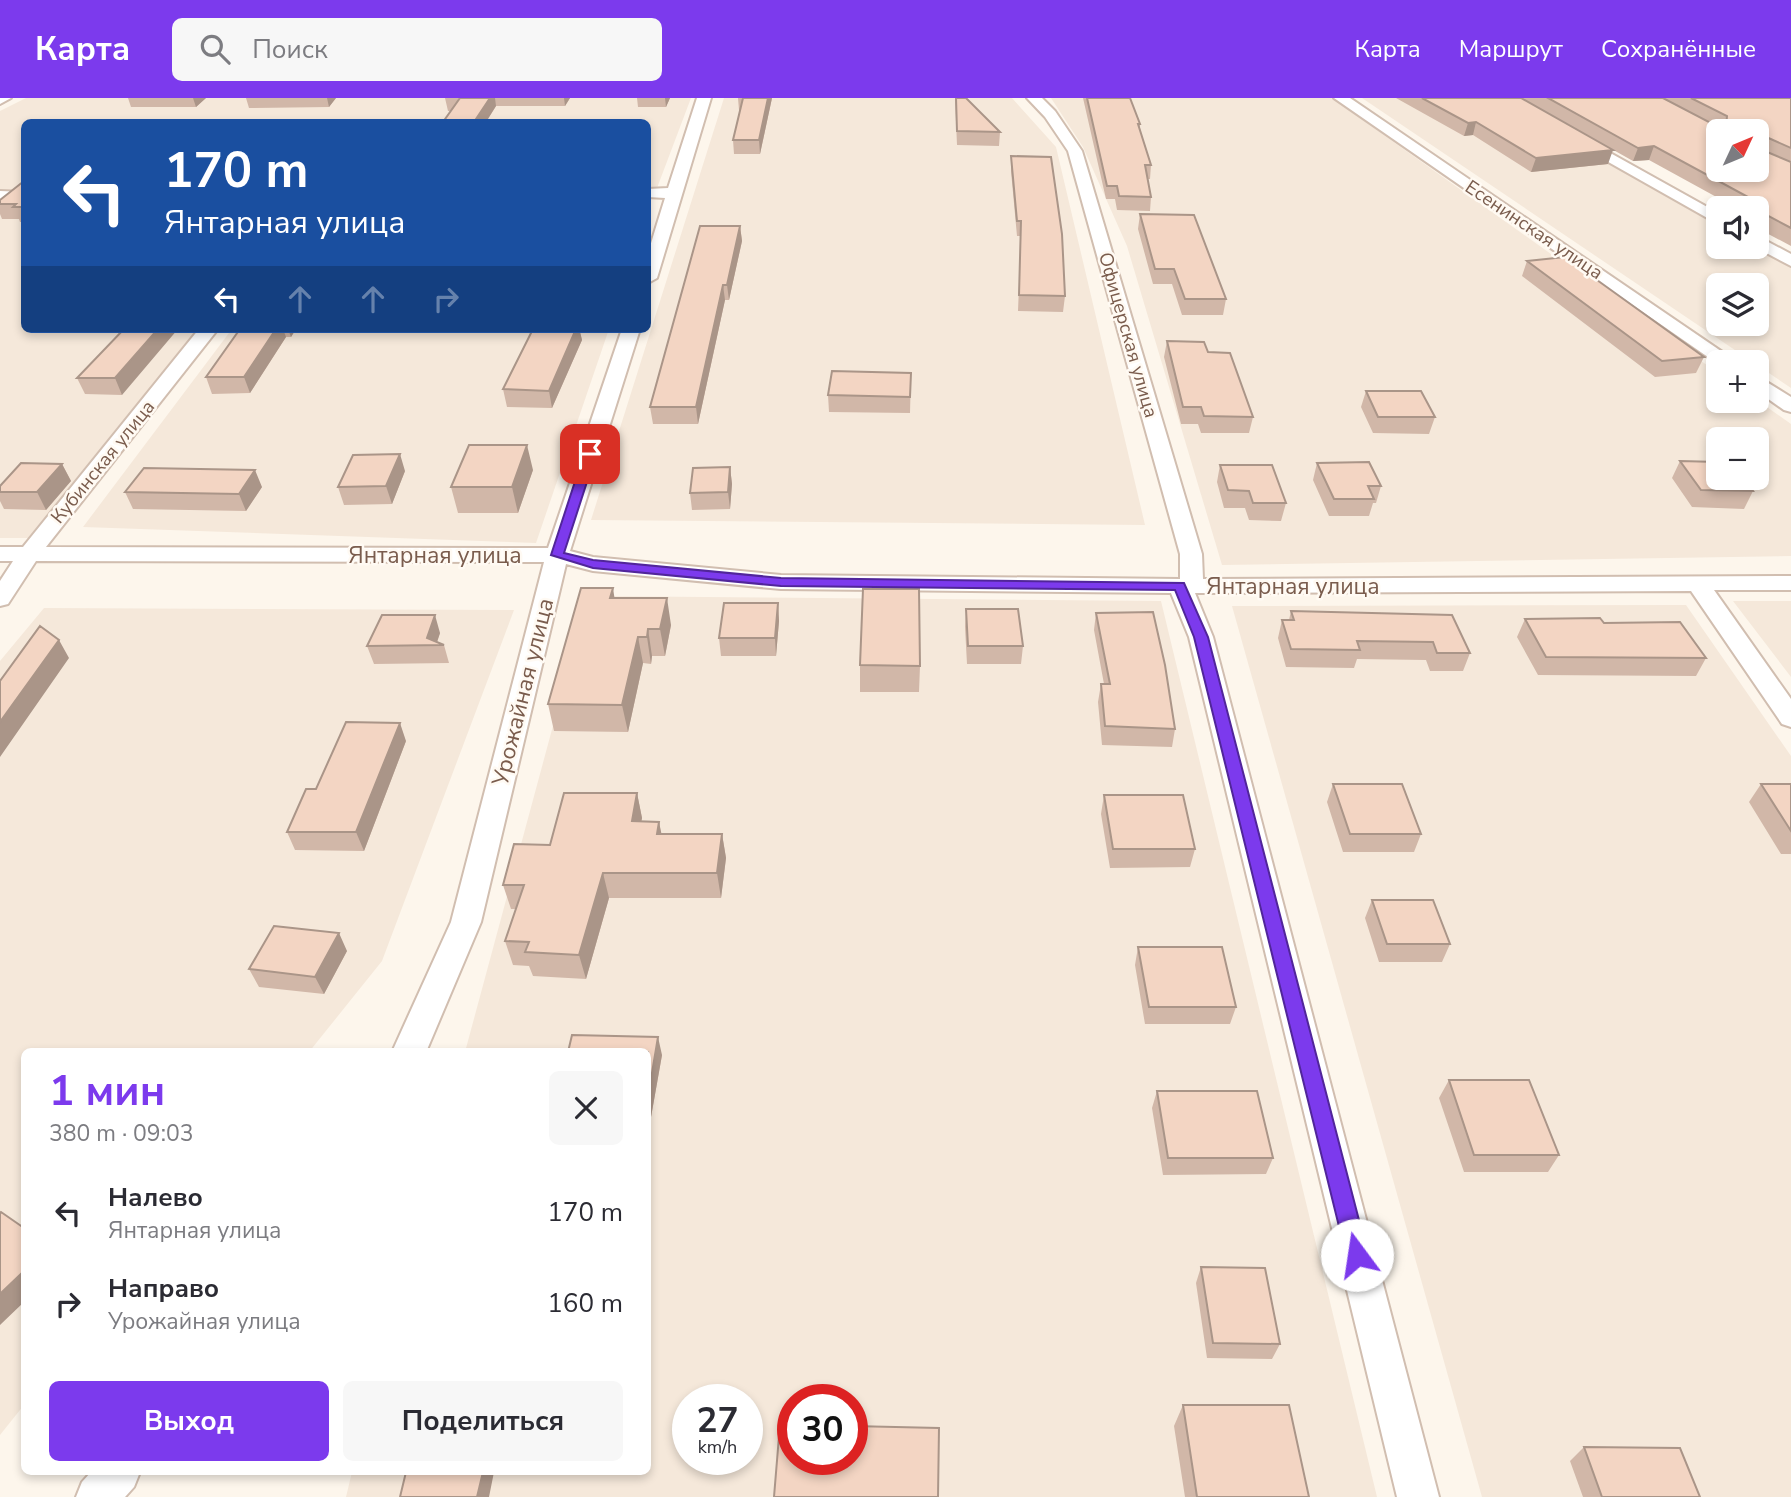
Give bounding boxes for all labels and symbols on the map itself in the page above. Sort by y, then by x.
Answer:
north arrow [1706,119,1769,182]
street label: Есенинская улица [1460,174,1608,286]
street label: Офицерская улица [1092,249,1164,421]
street label: Кубинская улица [45,395,161,529]
pin [560,424,620,484]
street label: Янтарная улица [348,540,522,571]
street label: Янтарная улица [1206,571,1380,602]
street label: Урожайная улица [484,595,561,790]
position arrow [1320,1218,1394,1292]
speed limit sign: 30 [777,1384,868,1475]

